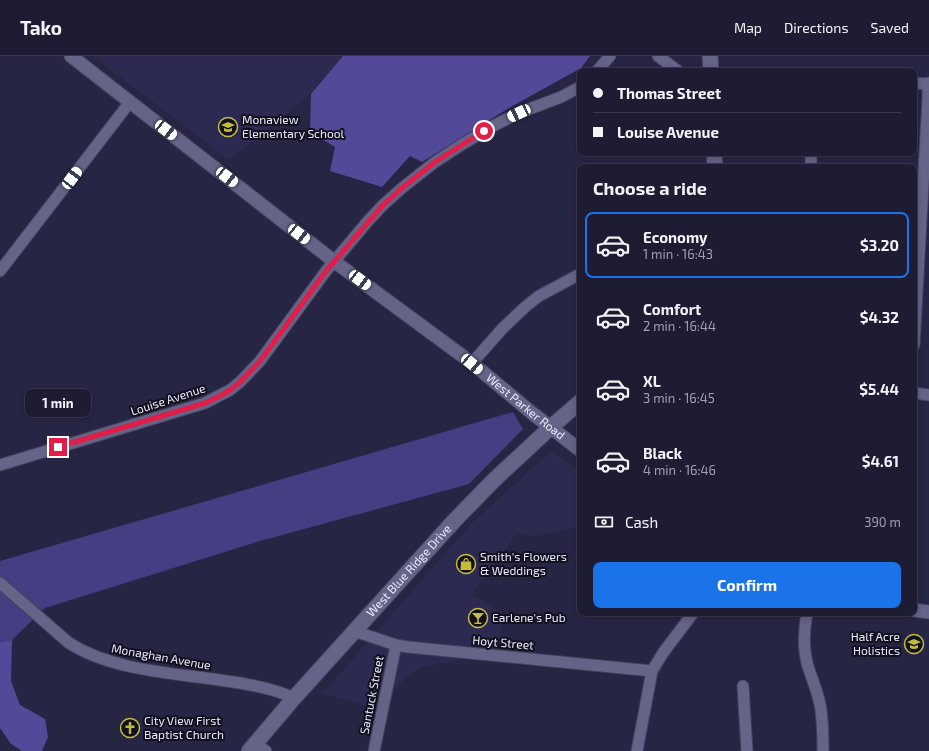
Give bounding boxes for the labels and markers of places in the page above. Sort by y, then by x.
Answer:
place label: Monaview Elementary School [242,112,345,140]
school or university icon: Monaview Elementary School [217,116,239,138]
place label: Smith's Flowers & Weddings [480,549,567,577]
shop icon: Smith's Flowers & Weddings [455,553,477,575]
bar icon: Earlene's Pub [467,607,489,629]
place label: Earlene's Pub [492,610,566,624]
place label: Half Acre Holistics [851,629,900,657]
school or university icon: Half Acre Holistics [903,633,925,655]
place label: City View First Baptist Church [144,713,224,741]
church icon: City View First Baptist Church [119,717,141,739]

